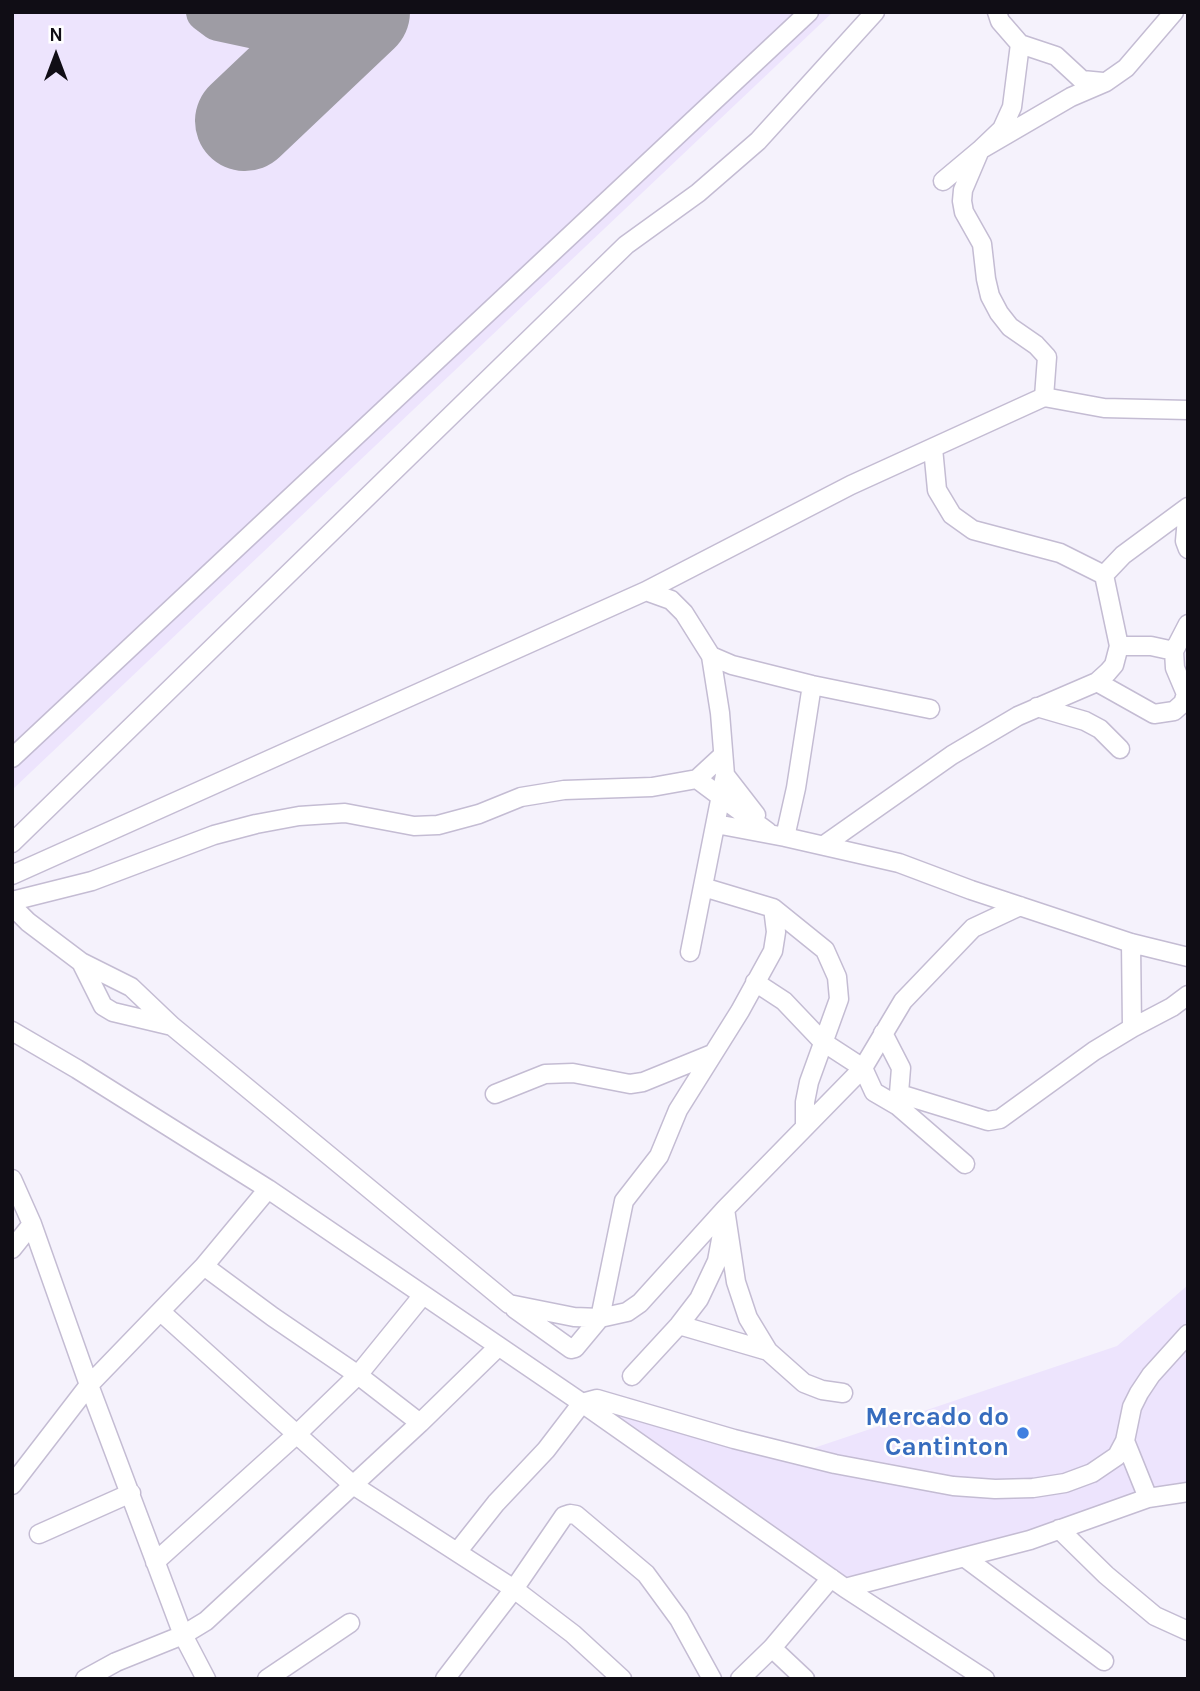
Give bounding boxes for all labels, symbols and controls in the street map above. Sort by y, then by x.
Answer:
north arrow [21,21,91,91]
text: N [49,24,63,46]
place label: Mercado do Cantinton [865,1402,1009,1464]
marker: Mercado do Cantinton [1015,1425,1031,1441]

